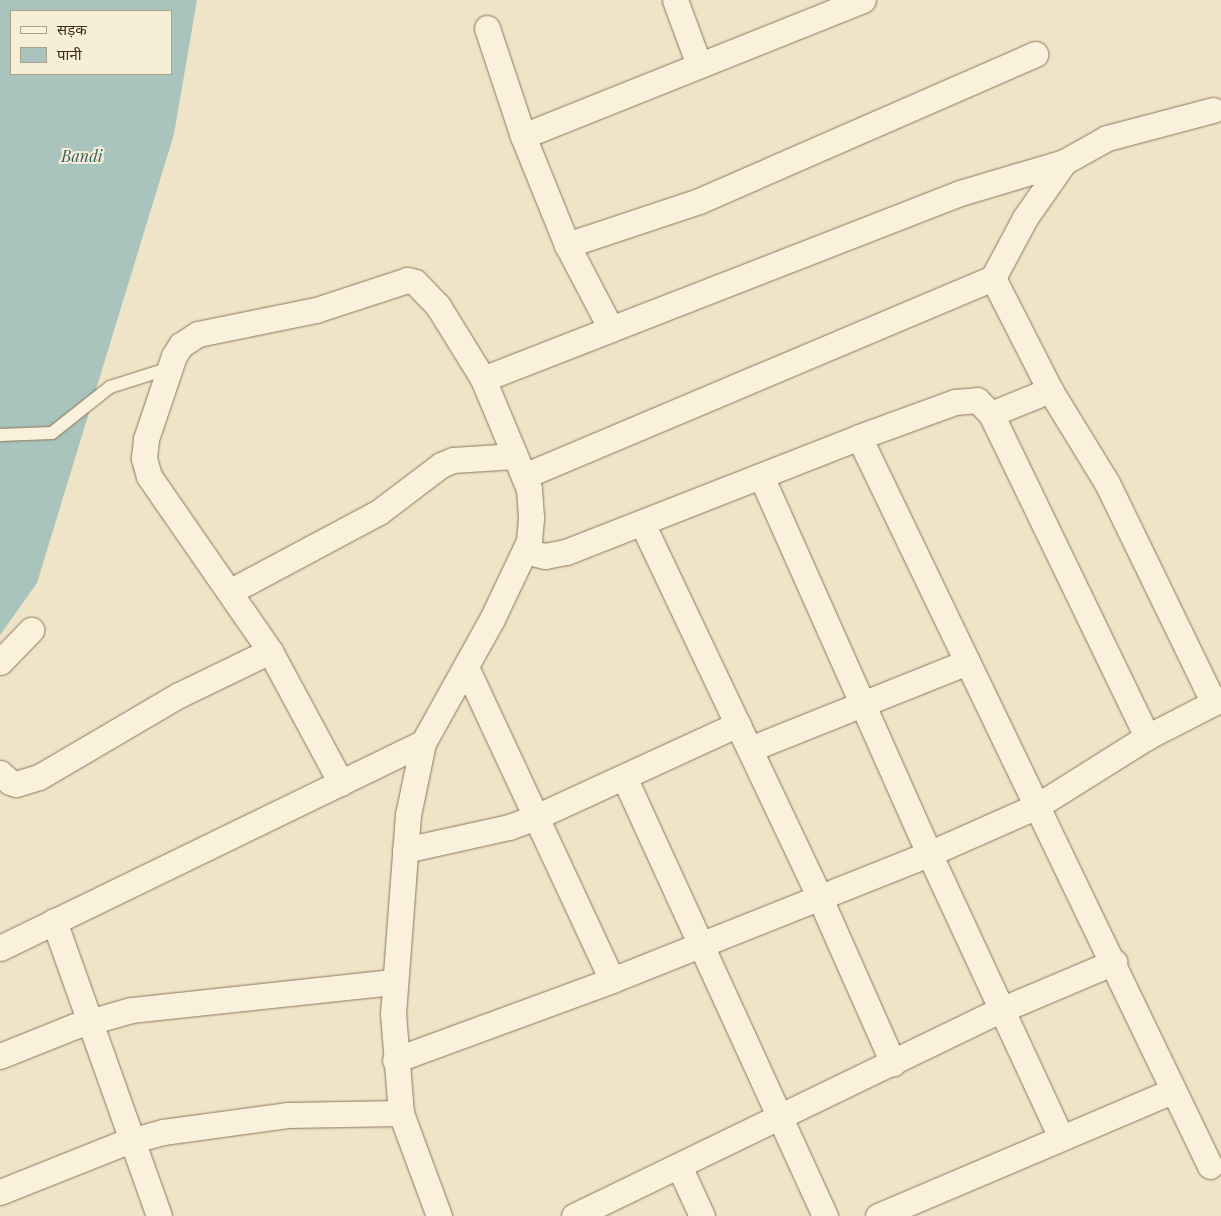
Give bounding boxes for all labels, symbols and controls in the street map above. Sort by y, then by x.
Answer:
legend [10,10,172,75]
text: सड़क [57,19,87,39]
text: पानी [57,44,82,64]
water label: Bandi [61,146,103,166]

